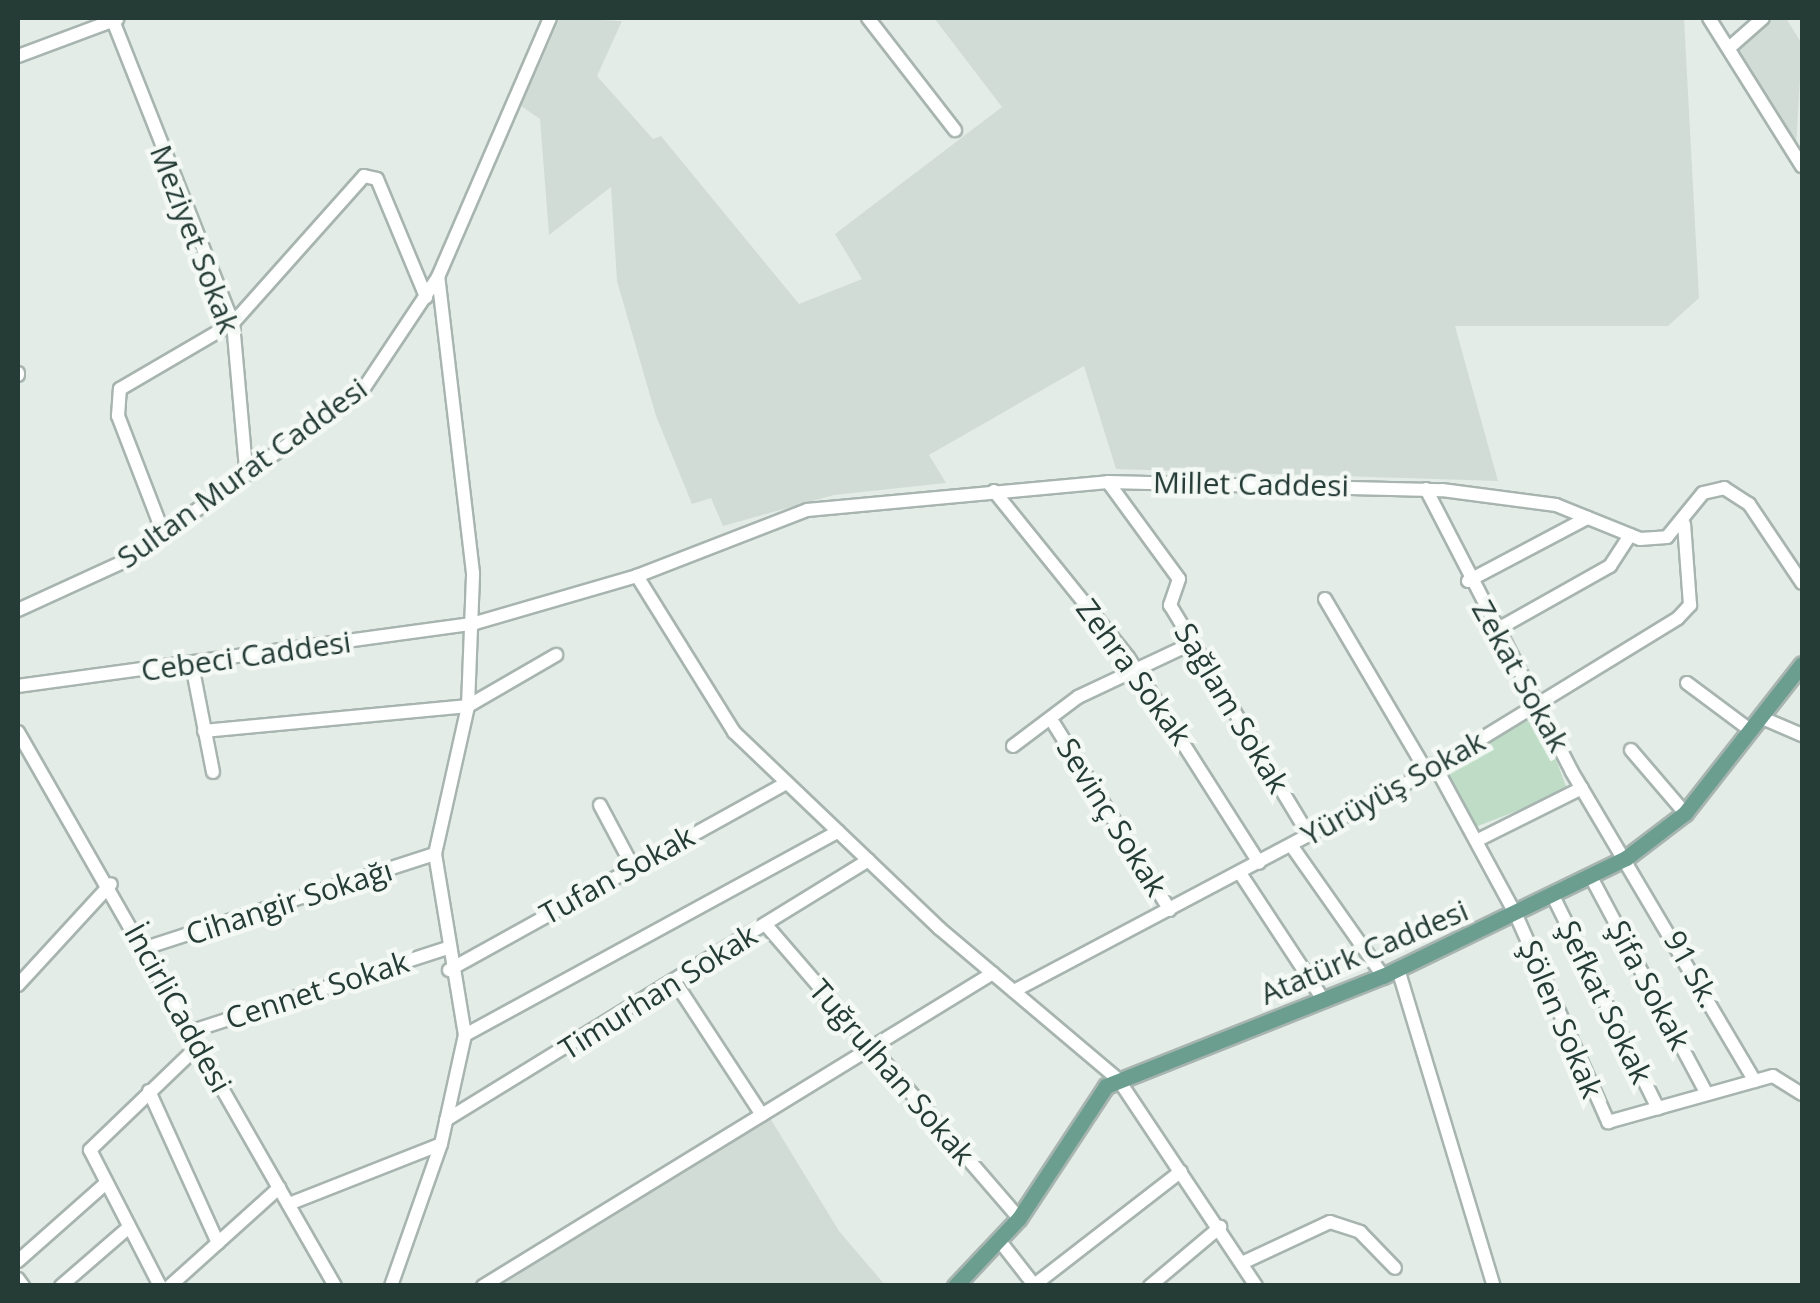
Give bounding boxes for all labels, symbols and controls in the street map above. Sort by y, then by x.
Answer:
street label: Meziyet Sokak [143,140,247,338]
street label: Sultan Murat Caddesi [110,370,374,576]
street label: Millet Caddesi [1153,464,1349,504]
street label: Zehra Sokak [1069,592,1199,752]
street label: Zekat Sokak [1465,594,1577,758]
street label: Sağlam Sokak [1167,616,1297,800]
street label: Cebeci Caddesi [139,623,353,689]
street label: Yürüyüş Sokak [1295,723,1491,853]
street label: Sevinç Sokak [1049,732,1175,902]
street label: Tufan Sokak [534,818,700,932]
street label: Cihangir Sokağı [181,852,397,952]
street label: Atatürk Caddesi [1255,892,1473,1012]
street label: Şifa Sokak [1600,914,1698,1056]
street label: Şefkat Sokak [1550,915,1660,1089]
street label: İncirliCaddesi [117,917,239,1099]
street label: Timurhan Sokak [552,917,764,1067]
street label: 91 Sk. [1656,924,1728,1014]
street label: Şölen Sokak [1512,935,1610,1103]
street label: Cennet Sokak [221,943,413,1037]
street label: Tuğrulhan Sokak [802,972,982,1172]

